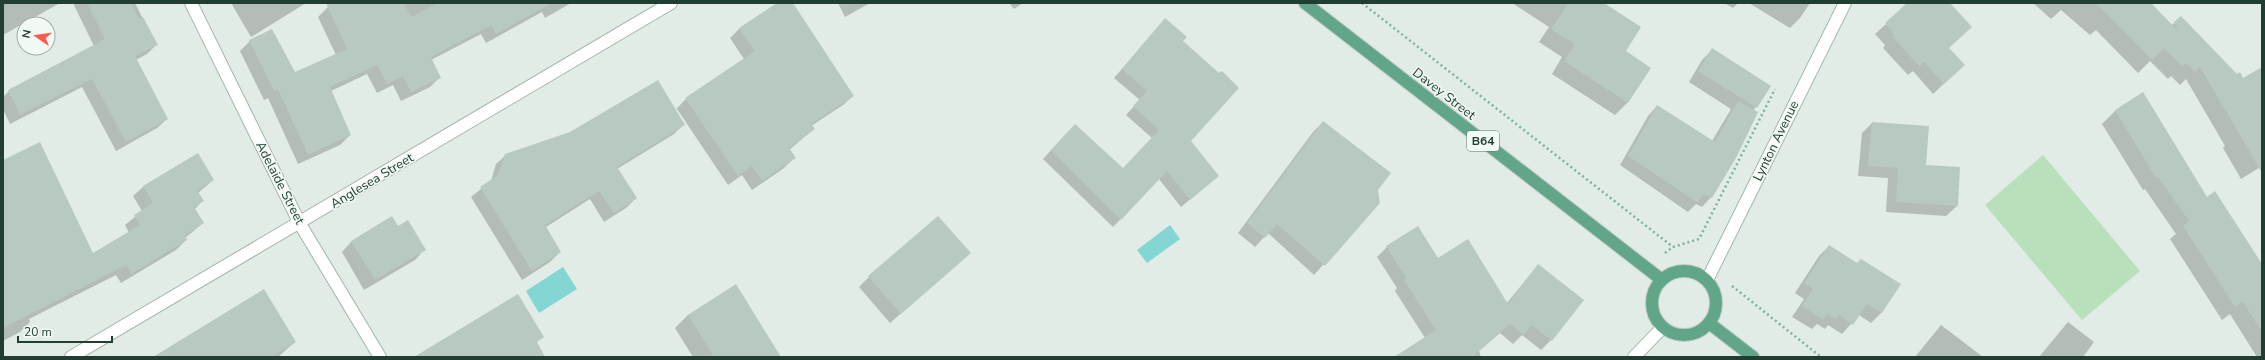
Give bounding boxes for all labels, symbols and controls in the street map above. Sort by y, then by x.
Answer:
north arrow [16,16,56,56]
text: N [19,28,35,40]
street label: Davey Street [1409,64,1480,125]
street label: Lynton Avenue [1749,98,1803,184]
road number: B64 [1467,131,1499,151]
street label: Adelaide Street [251,138,309,228]
street label: Anglesea Street [327,149,417,213]
scale bar [18,318,112,344]
text: 20 m [24,324,52,340]

